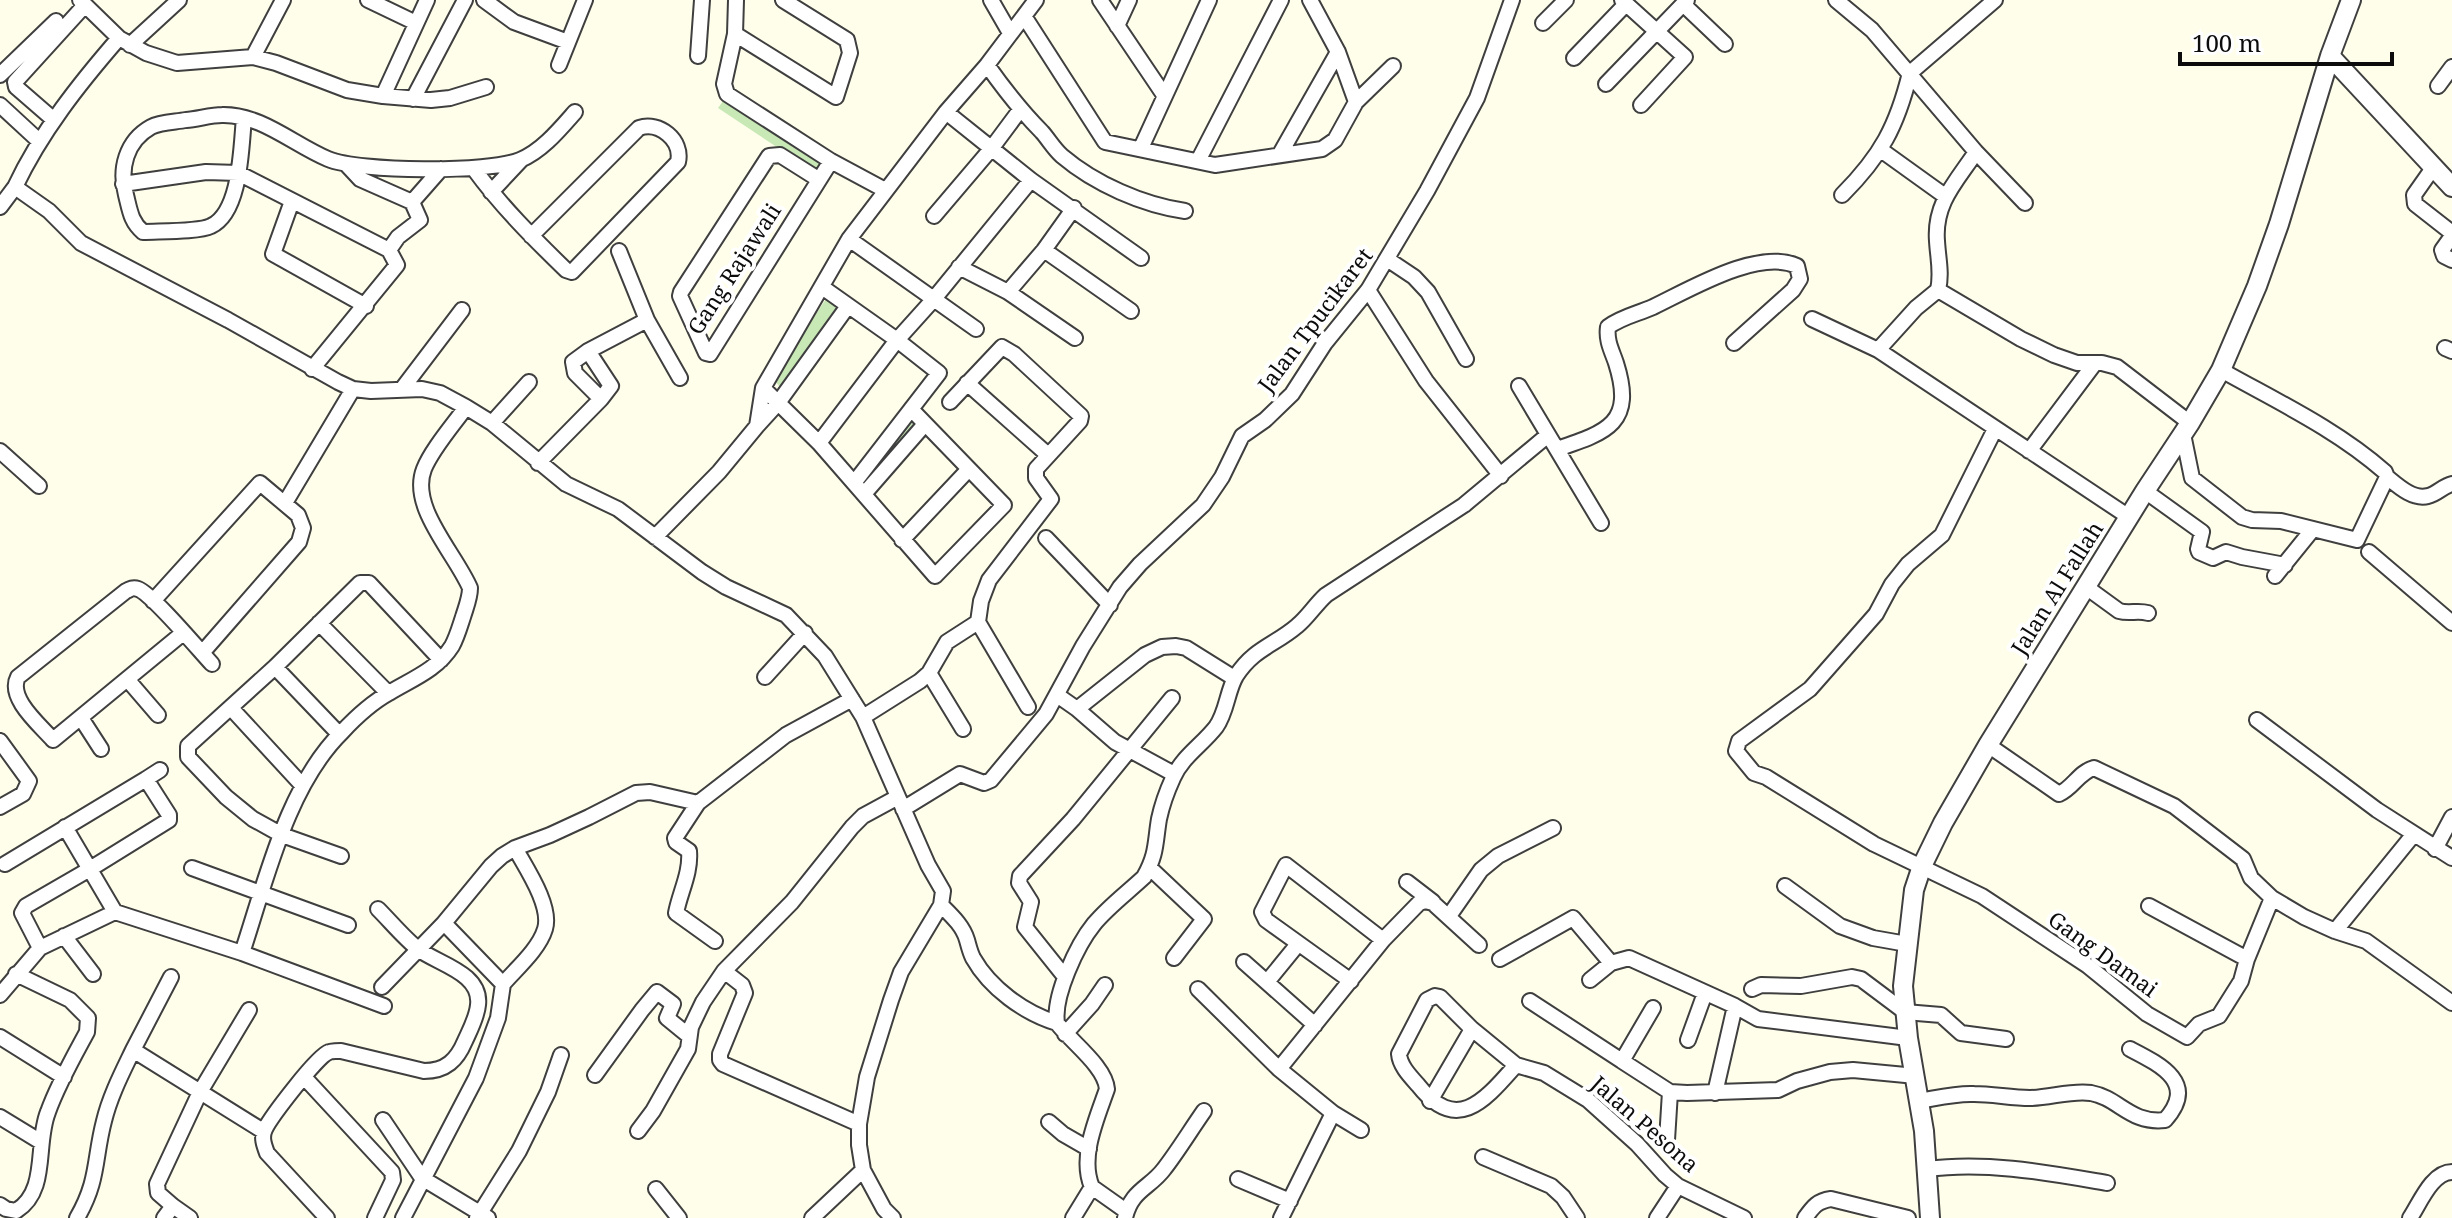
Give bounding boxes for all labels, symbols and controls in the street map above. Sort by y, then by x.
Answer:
scale bar [2180,16,2392,66]
text: 100 m [2192,26,2261,59]
street label: Gang Rajawali [679,197,787,340]
street label: Jalan Tpucikaret [1249,241,1378,398]
street label: Jalan Al Fallah [2003,515,2109,661]
street label: Gang Damai [2043,903,2164,1003]
street label: Jalan Pesona [1585,1067,1706,1178]

